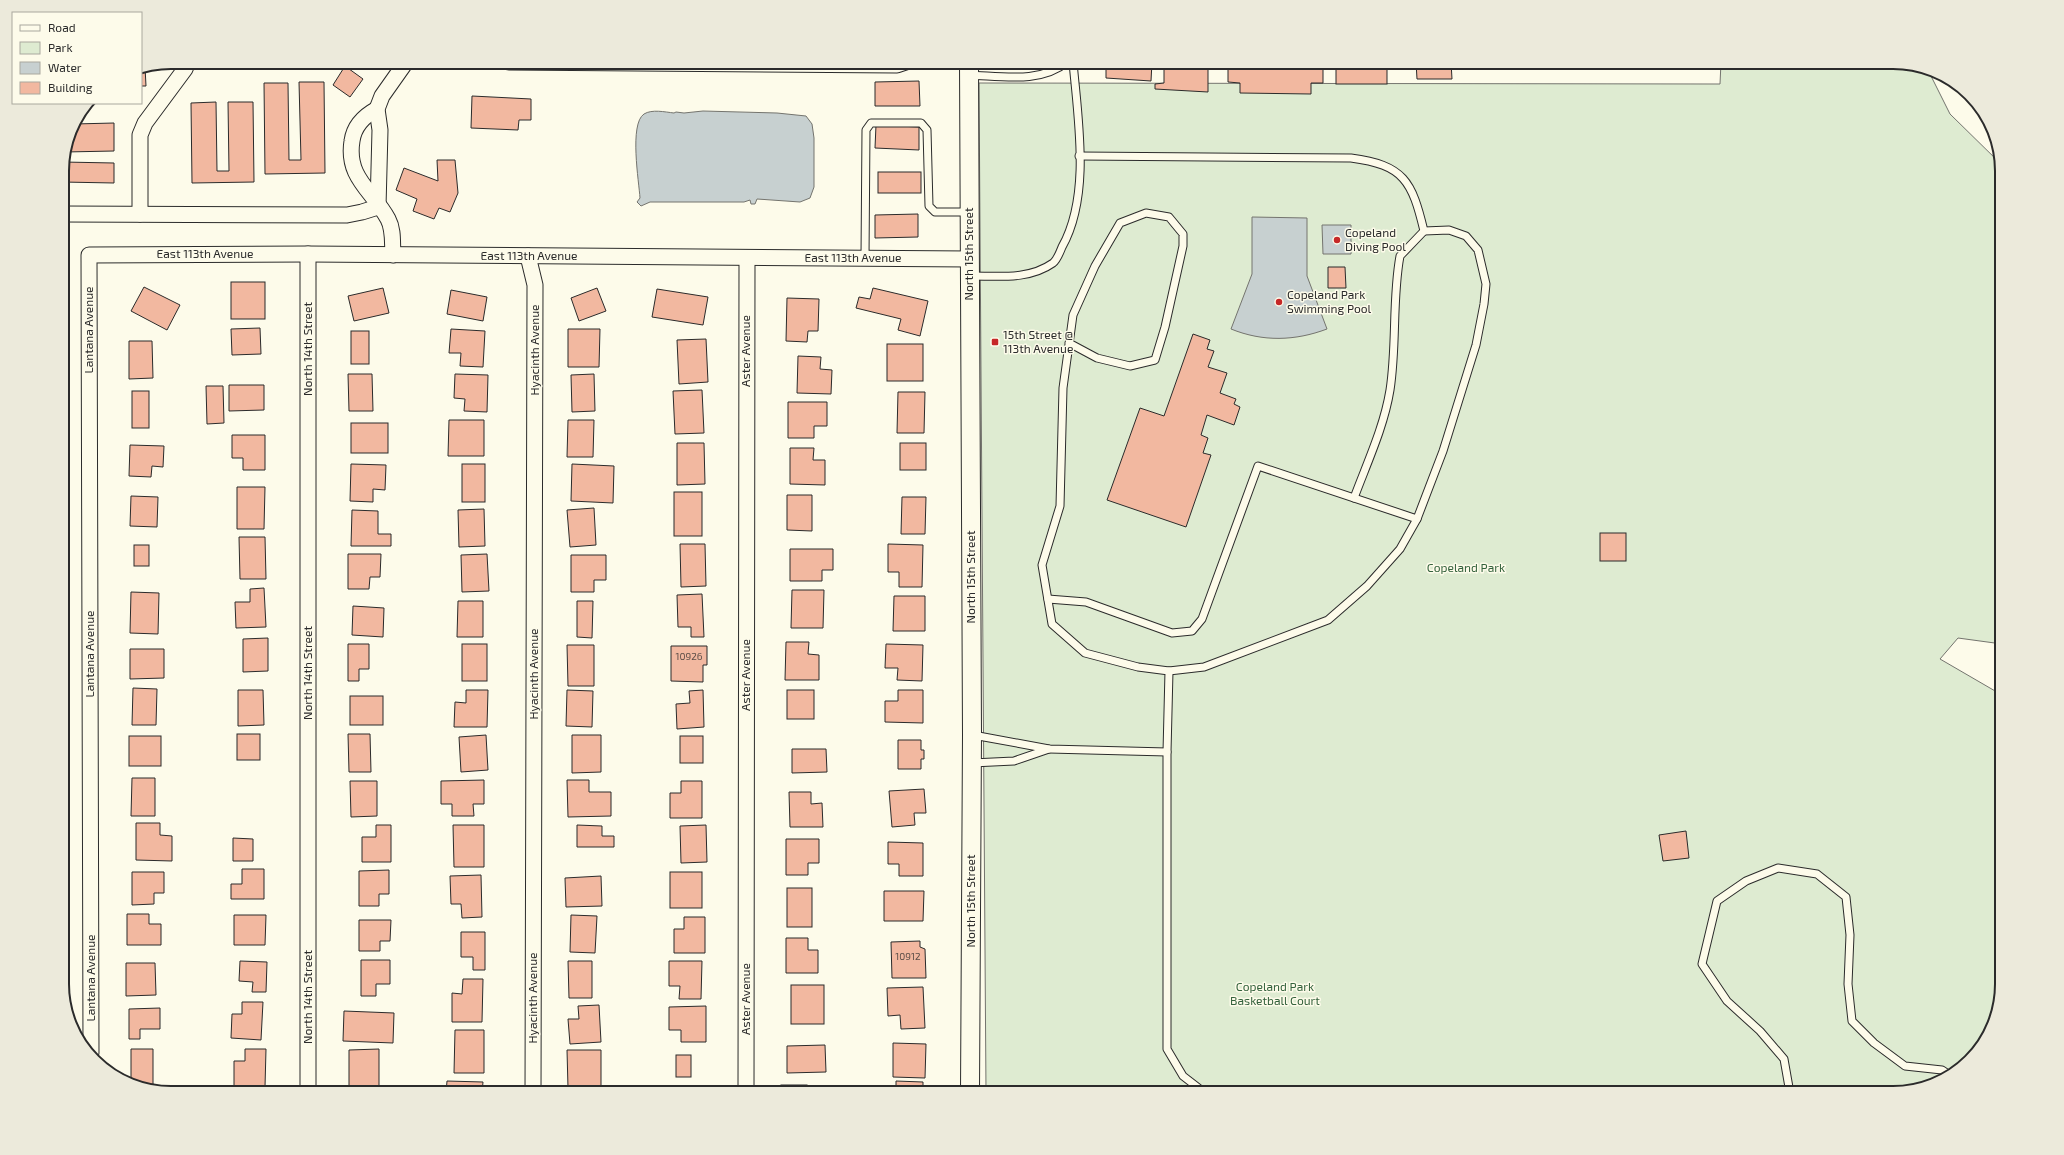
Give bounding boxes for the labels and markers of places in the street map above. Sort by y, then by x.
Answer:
place label: Copeland Diving Pool [1345,225,1406,253]
marker: Copeland Diving Pool [1332,235,1342,245]
place label: Copeland Park Swimming Pool [1287,287,1372,315]
marker: Copeland Park Swimming Pool [1274,297,1284,307]
place label: 15th Street @ 113th Avenue [1003,327,1073,355]
marker: 15th Street @ 113th Avenue [990,337,1000,347]

